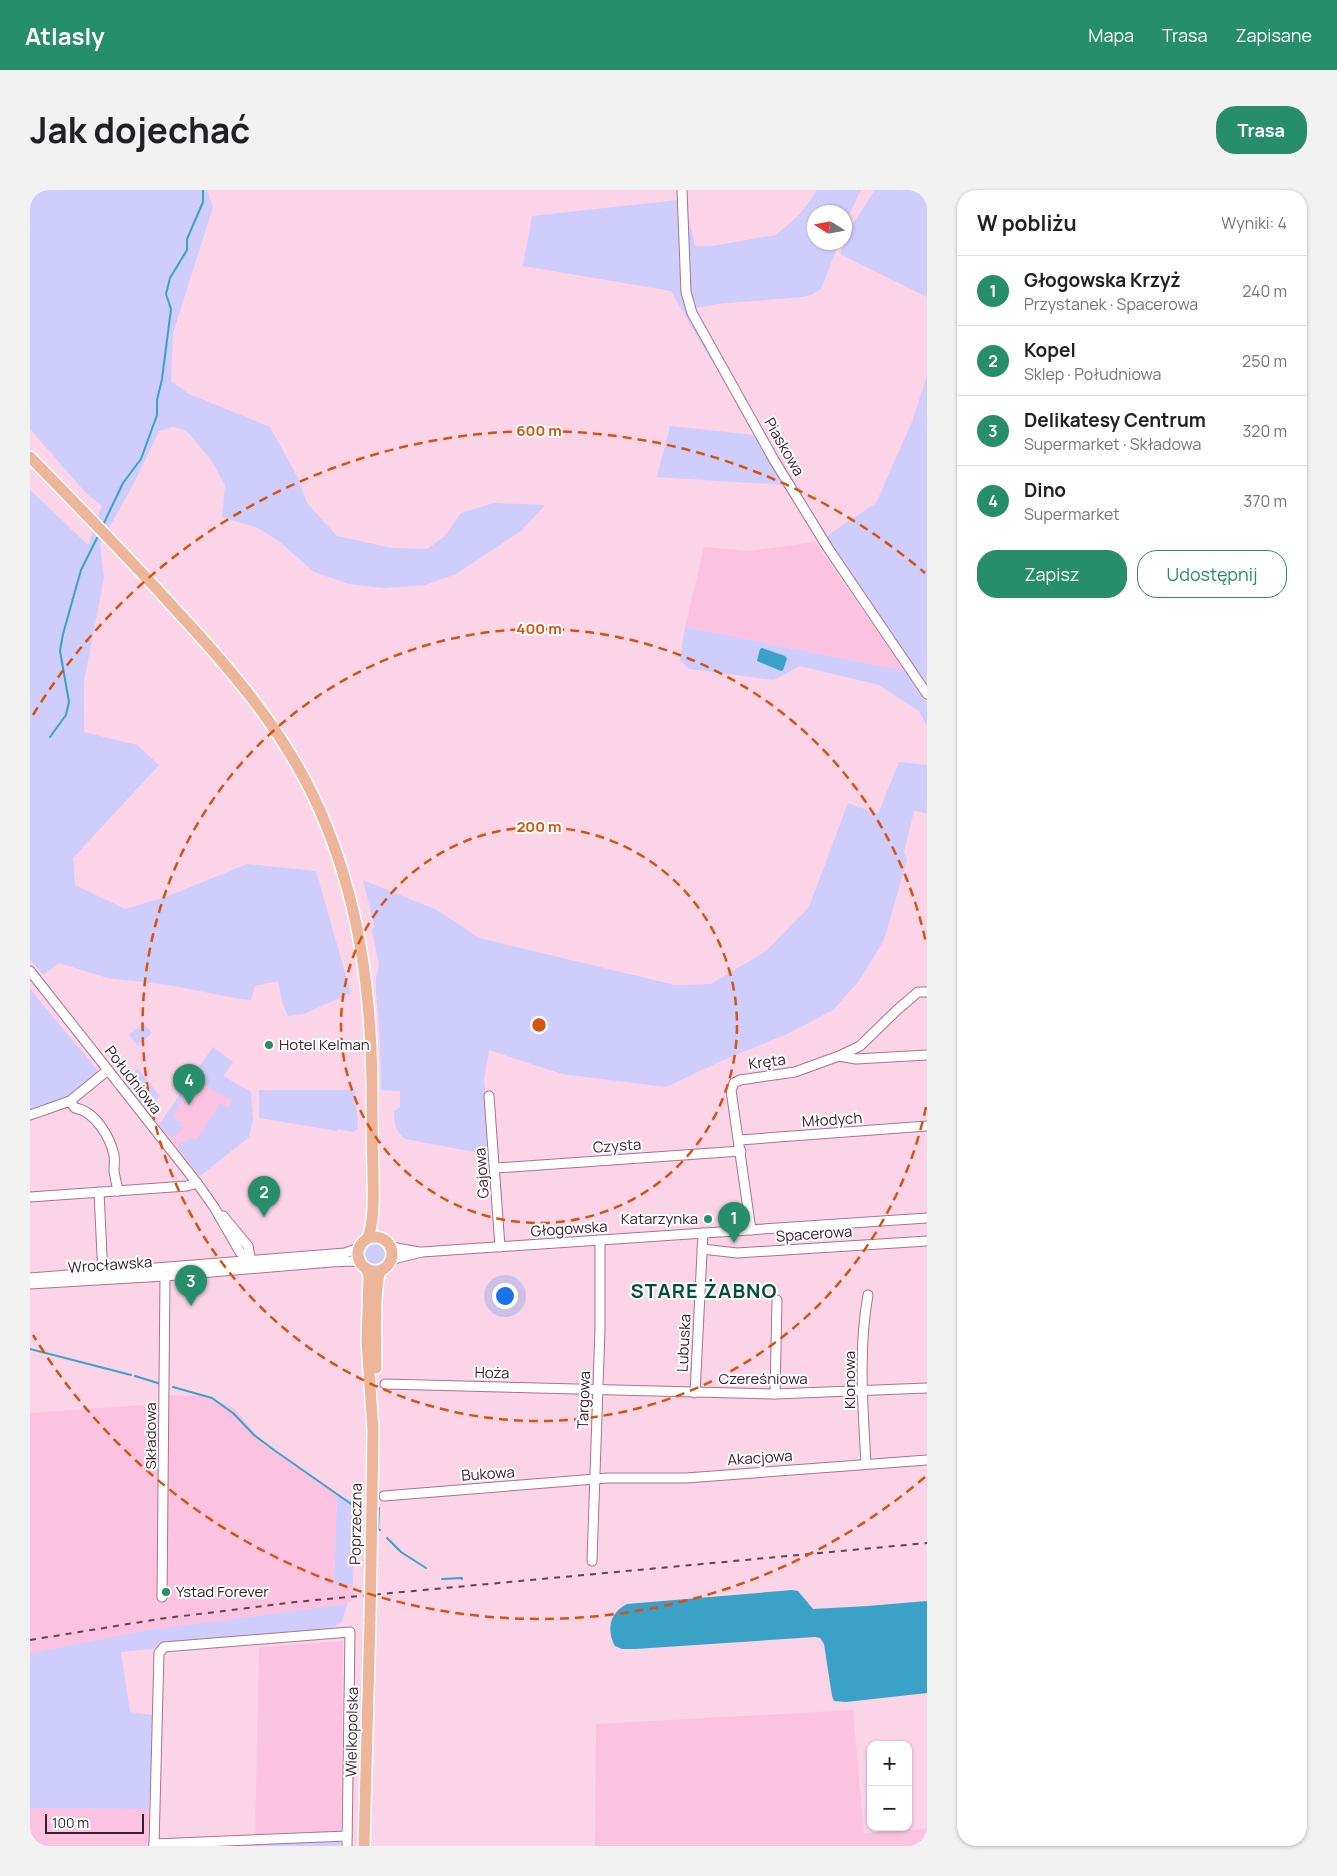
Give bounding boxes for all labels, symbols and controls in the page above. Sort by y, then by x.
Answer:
text: Atlasly [25,19,105,52]
text: Mapa [1088,23,1134,47]
text: Trasa [1162,23,1207,47]
text: Zapisane [1235,23,1312,47]
text: Jak dojechać [30,106,250,154]
button: Trasa [1216,106,1307,154]
north arrow [807,205,852,250]
text: W pobliżu [977,209,1077,237]
text: Wyniki: 4 [1221,212,1287,234]
text: Głogowska Krzyż [1024,267,1181,293]
text: 1 [989,280,997,302]
text: 240 m [1242,280,1287,302]
text: Przystanek · Spacerowa [1024,293,1198,315]
text: Kopel [1024,337,1076,363]
text: 2 [988,350,998,372]
text: 250 m [1242,350,1287,372]
text: Sklep · Południowa [1024,363,1161,385]
text: Delikatesy Centrum [1024,407,1206,433]
street label: Piaskowa [759,414,810,480]
text: 600 m [516,420,562,441]
text: 3 [988,420,998,442]
text: 320 m [1243,420,1287,442]
text: Supermarket · Składowa [1024,433,1201,455]
text: Dino [1024,477,1066,503]
text: 4 [988,490,998,512]
text: 370 m [1244,490,1287,512]
text: Supermarket [1024,503,1120,525]
button: Zapisz [977,550,1127,598]
button: Udostępnij [1137,550,1287,598]
text: 400 m [516,618,562,639]
text: 200 m [516,816,562,837]
centre of rings [530,1016,548,1034]
place label: Hotel Kelman [279,1034,370,1055]
marker: Hotel Kelman [263,1039,275,1051]
street label: Południowa [100,1041,167,1118]
street label: Kręta [747,1049,787,1075]
pin: 4 [173,1064,205,1105]
street label: Młodych [801,1107,863,1132]
street label: Czysta [592,1133,642,1158]
street label: Gajowa [469,1147,494,1199]
pin: 2 [248,1176,280,1217]
pin: 1 [718,1202,750,1243]
place label: Katarzynka [621,1208,698,1229]
marker: Katarzynka [702,1213,714,1225]
street label: Głogowska [530,1215,608,1242]
street label: Spacerowa [775,1220,853,1247]
street label: Wrocławska [67,1251,153,1278]
pin: 3 [175,1265,207,1306]
district label: STARE ŻABNO [631,1277,777,1304]
your location [492,1283,518,1309]
street label: Lubuska [671,1313,696,1372]
street label: Klonowa [839,1351,860,1409]
street label: Hoża [474,1362,510,1383]
street label: Czereśniowa [718,1368,808,1389]
street label: Targowa [572,1371,595,1429]
street label: Składowa [140,1402,161,1470]
street label: Akacjowa [727,1445,793,1470]
street label: Bukowa [461,1461,515,1486]
street label: Poprzeczna [344,1483,367,1565]
place label: Ystad Forever [176,1581,269,1602]
marker: Ystad Forever [160,1586,172,1598]
street label: Wielkopolska [340,1687,363,1777]
map controls [867,1741,912,1831]
button: + [867,1741,912,1786]
button: − [867,1786,912,1831]
scale bar [45,1811,144,1834]
text: 100 m [52,1813,89,1832]

